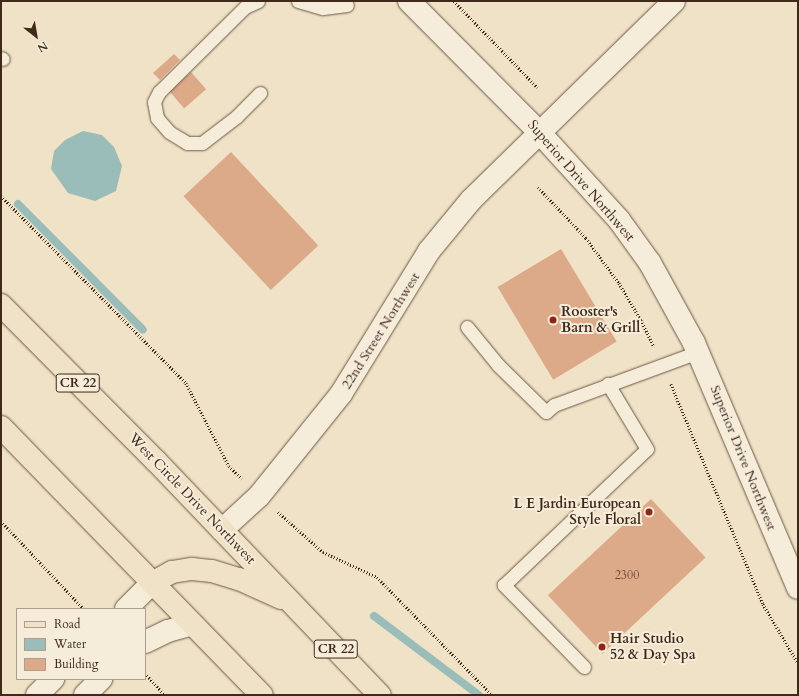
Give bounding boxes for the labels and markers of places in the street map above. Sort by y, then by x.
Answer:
place label: Rooster's Barn & Grill [561,304,640,336]
marker: Rooster's Barn & Grill [548,315,558,325]
place label: L E Jardin European Style Floral [513,496,641,528]
marker: L E Jardin European Style Floral [644,507,654,517]
place label: Hair Studio 52 & Day Spa [610,631,696,664]
marker: Hair Studio 52 & Day Spa [597,642,607,652]

